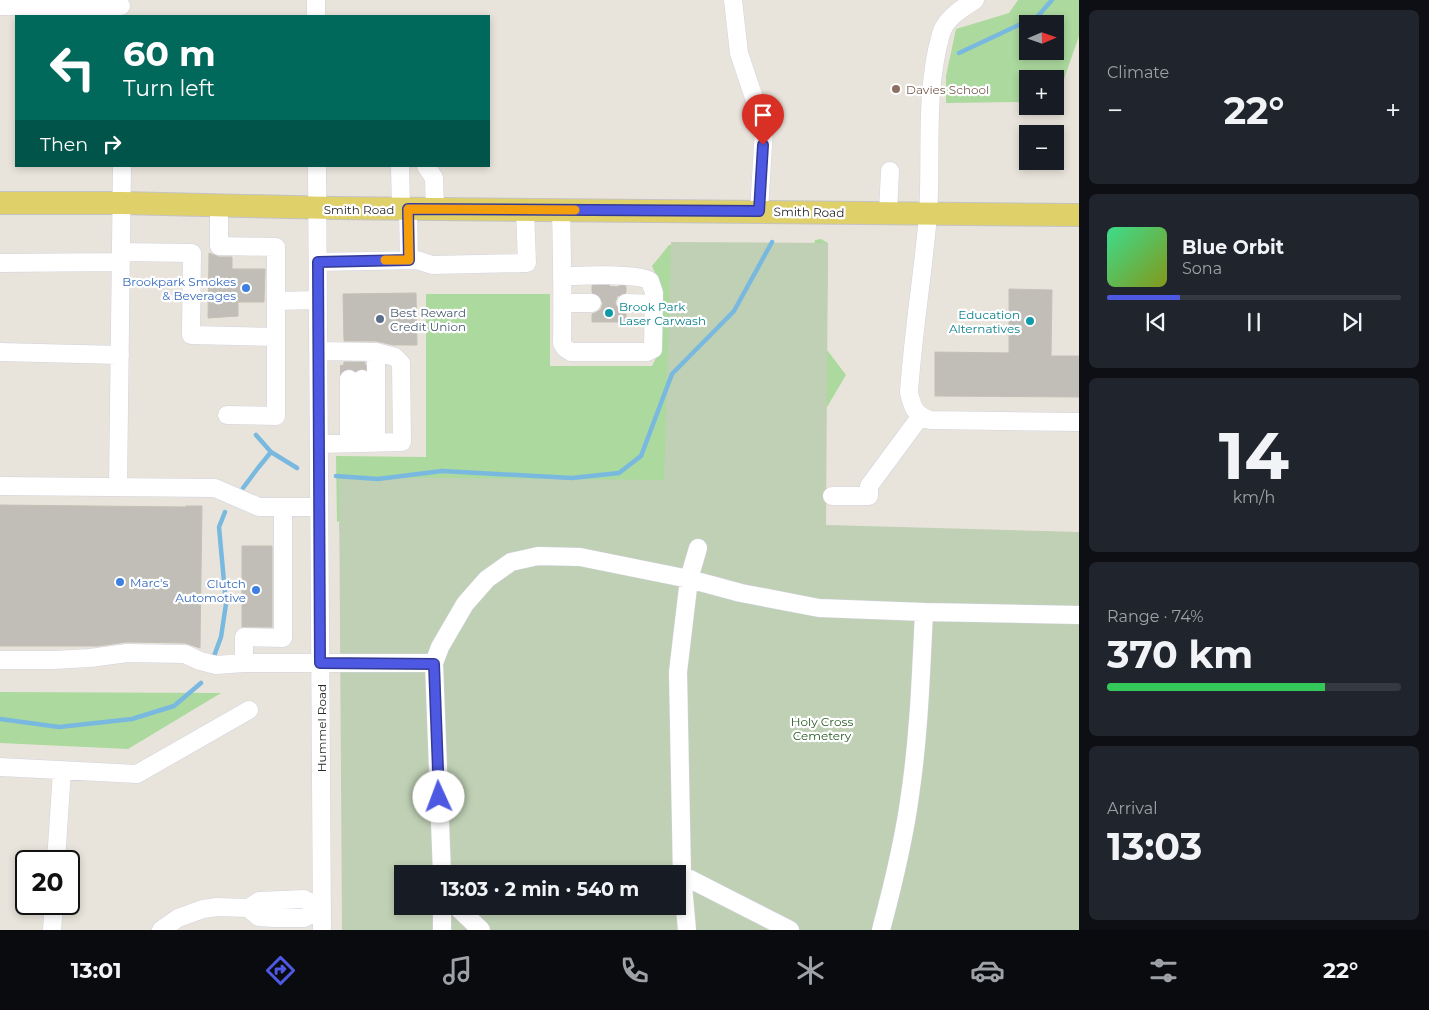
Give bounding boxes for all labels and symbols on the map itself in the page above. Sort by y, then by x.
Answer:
north arrow [1019,15,1064,60]
place label: Davies School [906,82,989,97]
marker: Davies School [890,83,902,95]
pin [742,94,784,145]
street label: Smith Road [324,202,394,217]
street label: Smith Road [773,204,845,220]
place label: Brookpark Smokes & Beverages [122,274,236,303]
marker: Brookpark Smokes & Beverages [240,282,252,294]
place label: Brook Park Laser Carwash [619,299,706,328]
place label: Best Reward Credit Union [390,305,466,334]
marker: Brook Park Laser Carwash [603,307,615,319]
place label: Education Alternatives [949,307,1020,336]
marker: Best Reward Credit Union [374,313,386,325]
marker: Education Alternatives [1024,315,1036,327]
place label: Marc's [130,575,168,590]
marker: Marc's [114,576,126,588]
place label: Clutch Automotive [175,576,246,605]
marker: Clutch Automotive [250,584,262,596]
street label: Hummel Road [314,684,329,772]
park label: Holy Cross Cemetery [791,714,853,743]
position arrow [412,770,464,822]
speed limit sign: 20 [15,850,80,915]

